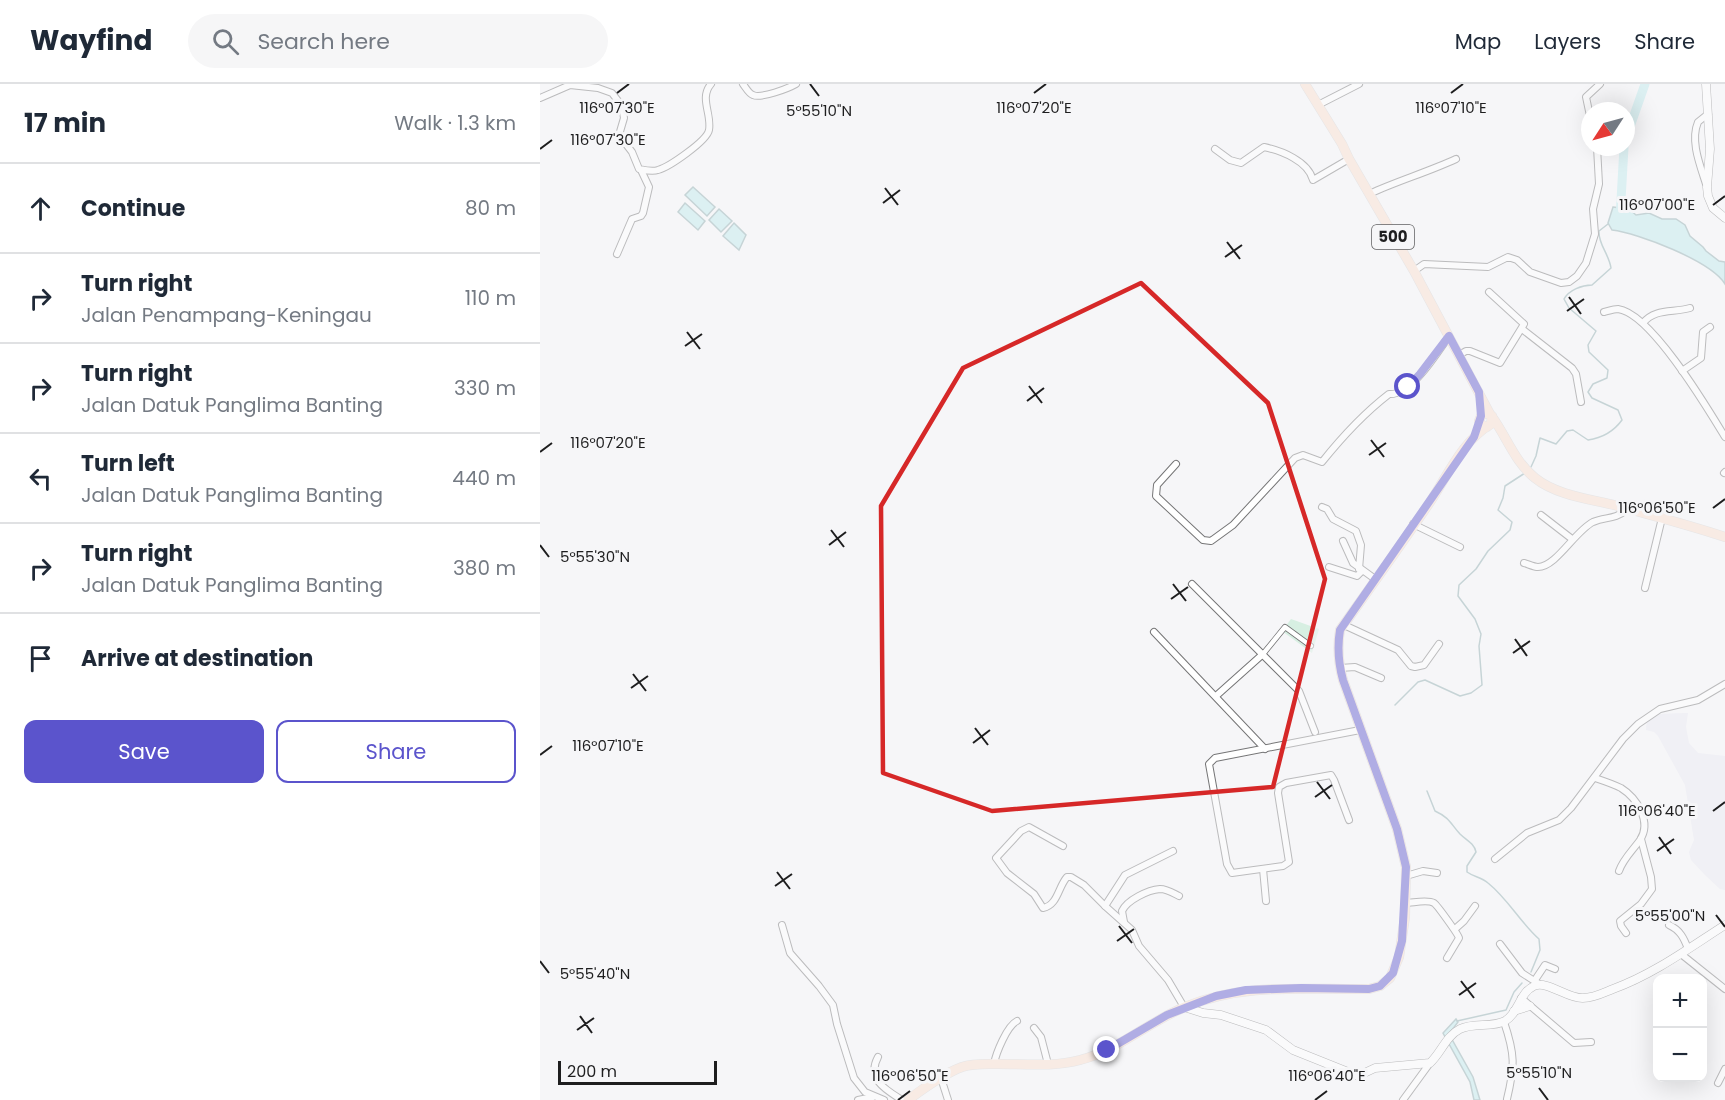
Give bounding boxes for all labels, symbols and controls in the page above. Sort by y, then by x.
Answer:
search box [188,14,608,68]
text: Wayfind [30,21,152,60]
icon: search [209,25,242,58]
text: Search here [257,26,390,57]
text: Map [1455,27,1501,56]
text: Layers [1534,27,1601,56]
text: Share [1634,27,1695,56]
text: 116°07'30"E [579,97,655,118]
text: 116°07'20"E [996,97,1072,118]
text: 116°07'10"E [1415,97,1487,118]
text: 5°55'10"N [786,100,852,121]
north arrow [1581,102,1635,156]
text: 17 min [24,105,106,141]
text: Walk · 1.3 km [394,109,516,137]
text: 116°07'30"E [570,129,646,150]
icon: ahead [24,192,57,225]
text: Continue [81,193,185,224]
text: 80 m [465,194,516,222]
text: 116°07'00"E [1619,194,1695,215]
road number: 500 [1372,225,1414,249]
text: Turn right [81,268,192,299]
icon: right [24,282,57,315]
text: 110 m [465,284,516,312]
text: Jalan Penampang-Keningau [81,301,372,329]
text: Turn right [81,358,192,389]
icon: right [24,372,57,405]
route start [1394,373,1420,399]
text: 330 m [454,374,516,402]
text: Jalan Datuk Panglima Banting [81,391,383,419]
text: 116°07'20"E [570,432,646,453]
text: Turn left [81,448,175,479]
icon: left [24,462,57,495]
text: 440 m [452,464,516,492]
text: Jalan Datuk Panglima Banting [81,481,383,509]
text: 116°06'50"E [1618,497,1696,518]
text: Turn right [81,538,192,569]
text: 5°55'30"N [560,546,630,567]
icon: right [24,552,57,585]
text: 380 m [453,554,516,582]
text: Jalan Datuk Panglima Banting [81,571,383,599]
icon: arrive [24,642,57,675]
text: Arrive at destination [81,643,313,674]
button: Save [24,720,264,783]
button: Share [276,720,516,783]
text: 116°07'10"E [572,735,644,756]
text: 116°06'40"E [1618,800,1696,821]
text: 5°55'00"N [1635,905,1705,926]
text: 5°55'40"N [560,963,630,984]
map controls [1653,974,1707,1082]
button: + [1653,974,1707,1028]
button: − [1653,1028,1707,1082]
route end [1093,1036,1119,1062]
scale bar [558,1058,717,1086]
text: 200 m [567,1060,617,1083]
text: 5°55'10"N [1506,1062,1572,1083]
text: 116°06'50"E [871,1065,949,1086]
text: 116°06'40"E [1288,1065,1366,1086]

